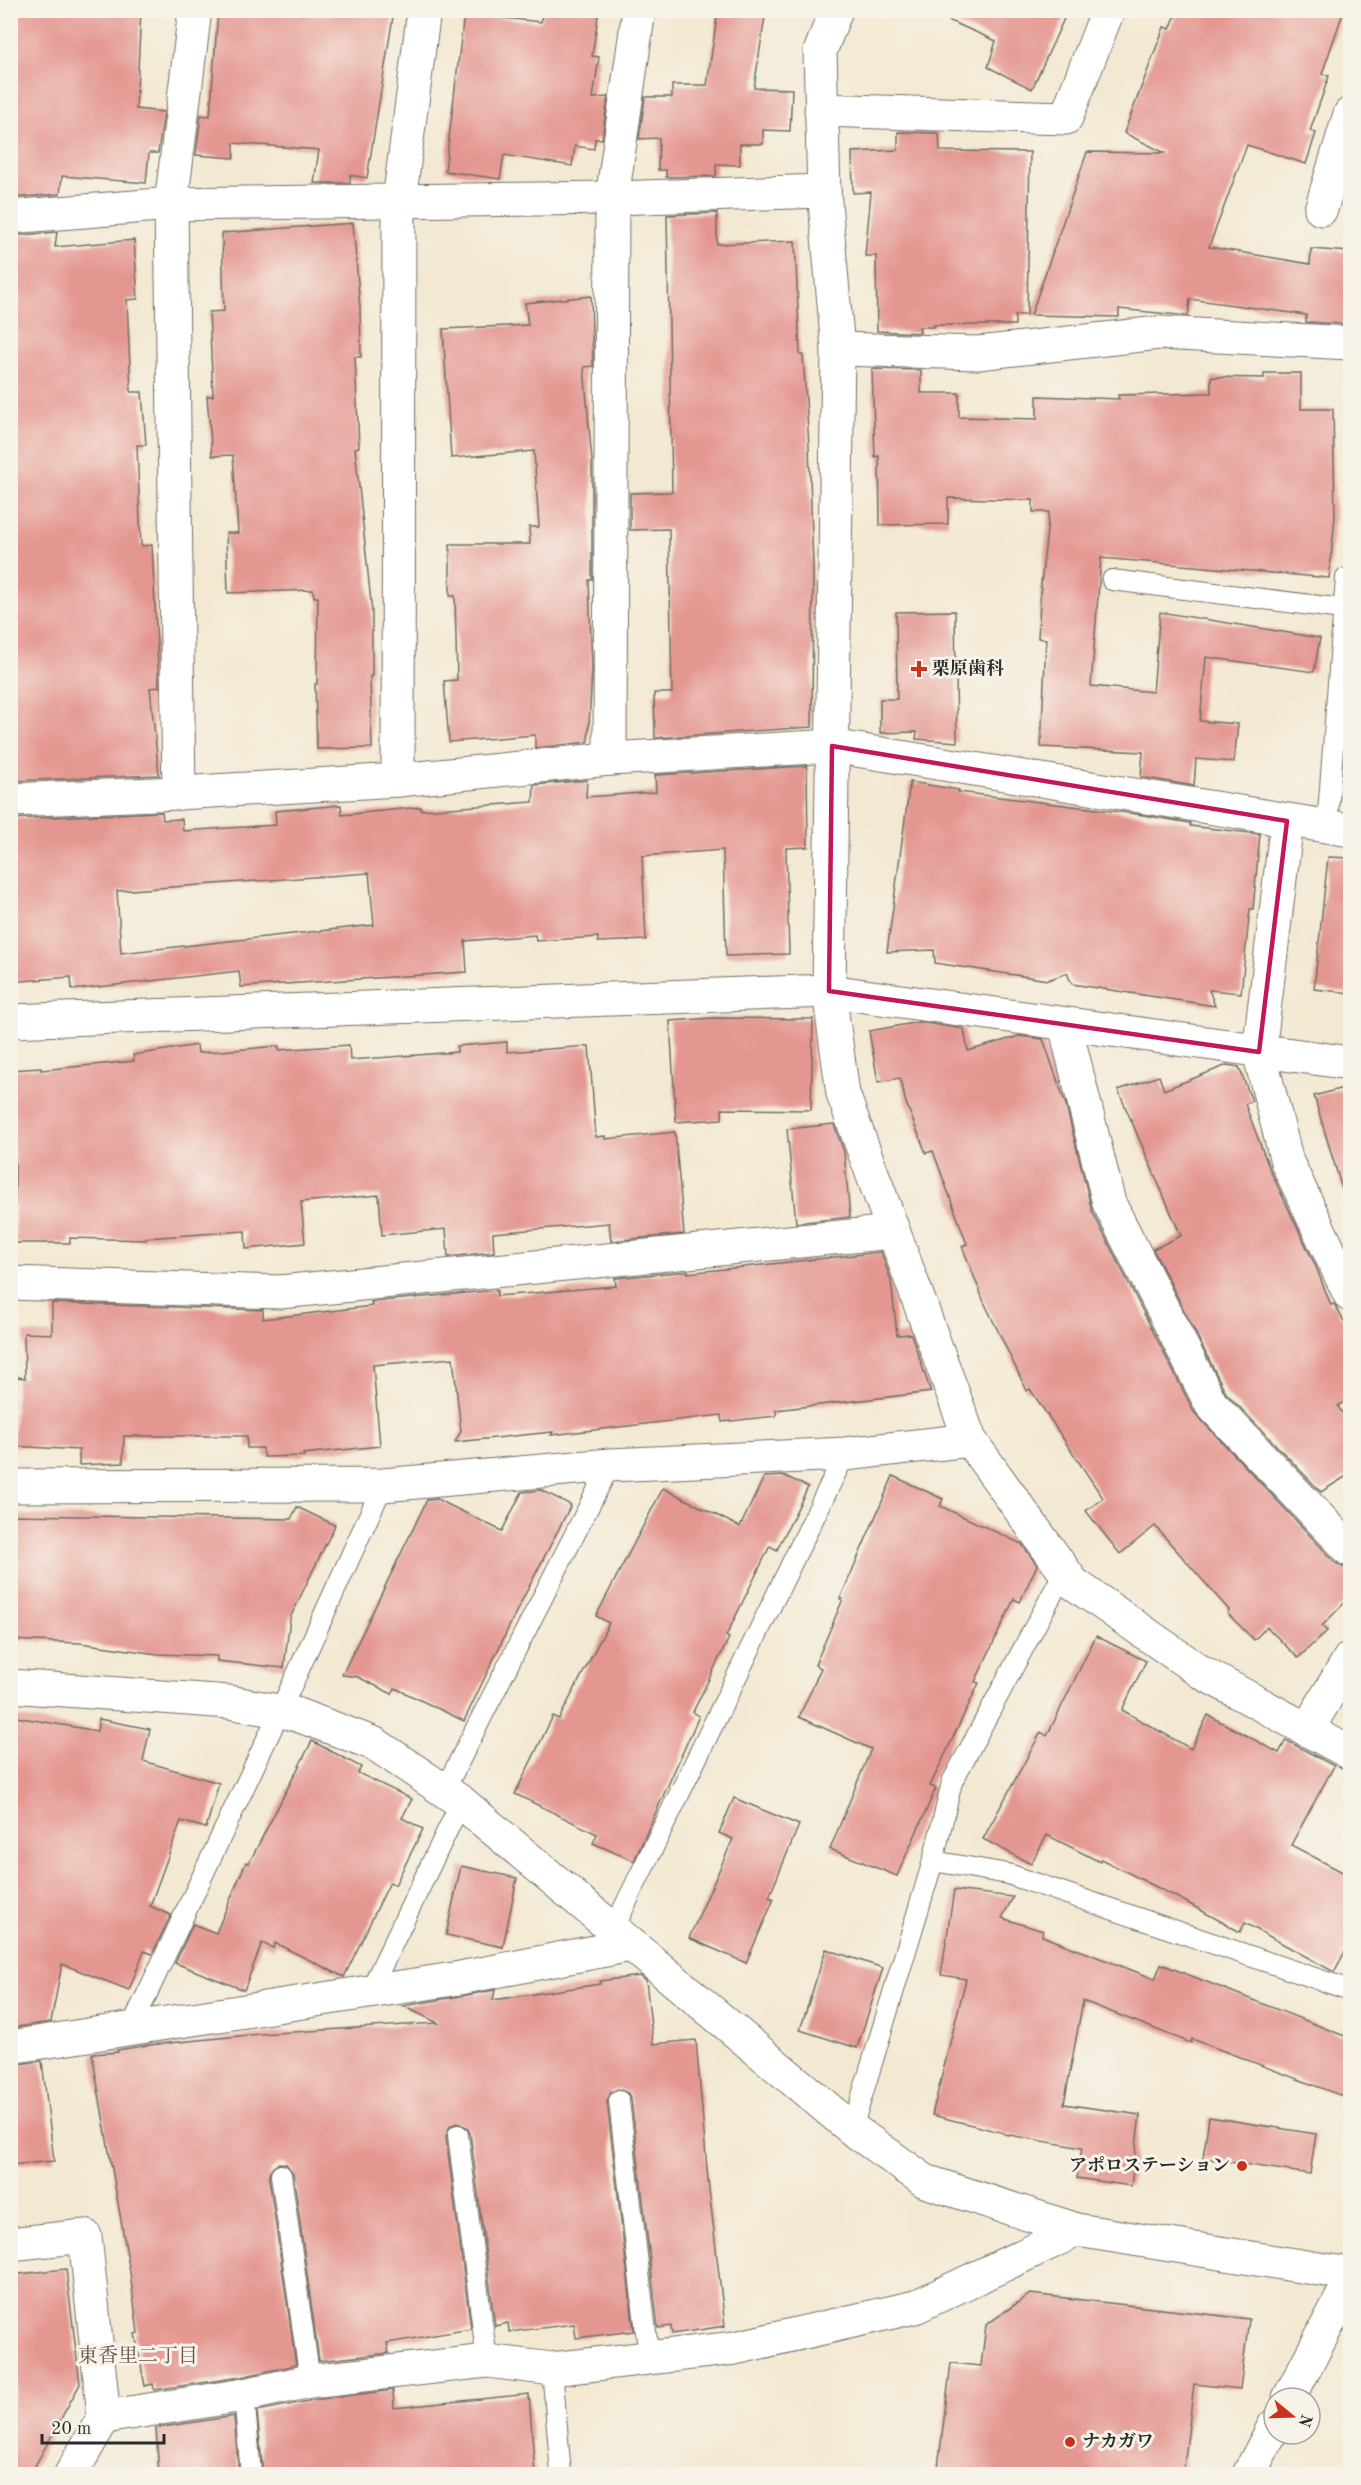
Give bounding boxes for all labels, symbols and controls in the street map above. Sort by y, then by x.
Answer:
place label: 栗原歯科 [932,658,1004,678]
marker: 栗原歯科 [910,660,928,678]
place label: アポロステーション [1069,2156,1230,2175]
marker: アポロステーション [1235,2159,1249,2173]
district label: 東香里二丁目 [78,2345,198,2367]
north arrow [1262,2386,1322,2446]
scale bar [42,2407,164,2445]
text: N [1294,2412,1314,2429]
text: 20 m [51,2420,91,2438]
place label: ナカガワ [1082,2432,1154,2451]
marker: ナカガワ [1063,2435,1077,2449]

